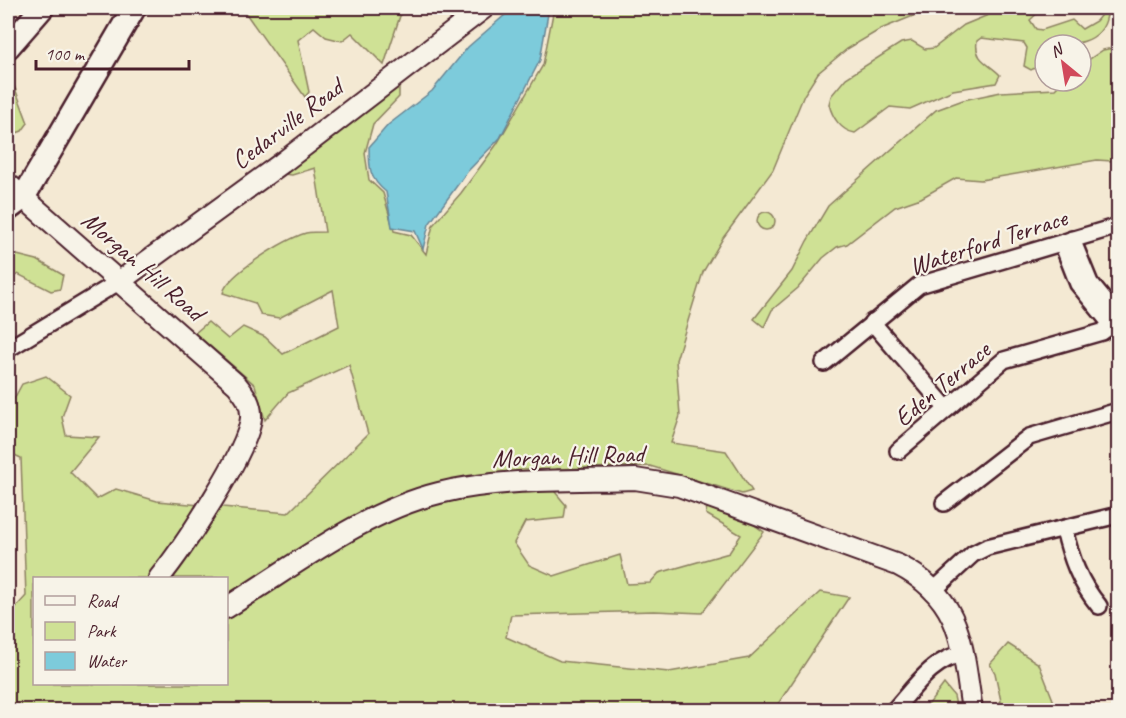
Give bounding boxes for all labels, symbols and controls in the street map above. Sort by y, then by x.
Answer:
scale bar [36,33,189,71]
north arrow [1033,33,1093,93]
text: N [1047,38,1068,62]
text: 100 m [45,43,86,65]
street label: Cedarville Road [225,69,352,177]
street label: Waterford Terrace [905,201,1072,283]
street label: Morgan Hill Road [75,204,214,331]
street label: Eden Terrace [887,332,999,434]
street label: Morgan Hill Road [491,437,648,475]
legend [33,577,228,685]
text: Road [87,590,120,612]
text: Park [87,620,117,642]
text: Water [87,650,128,672]

